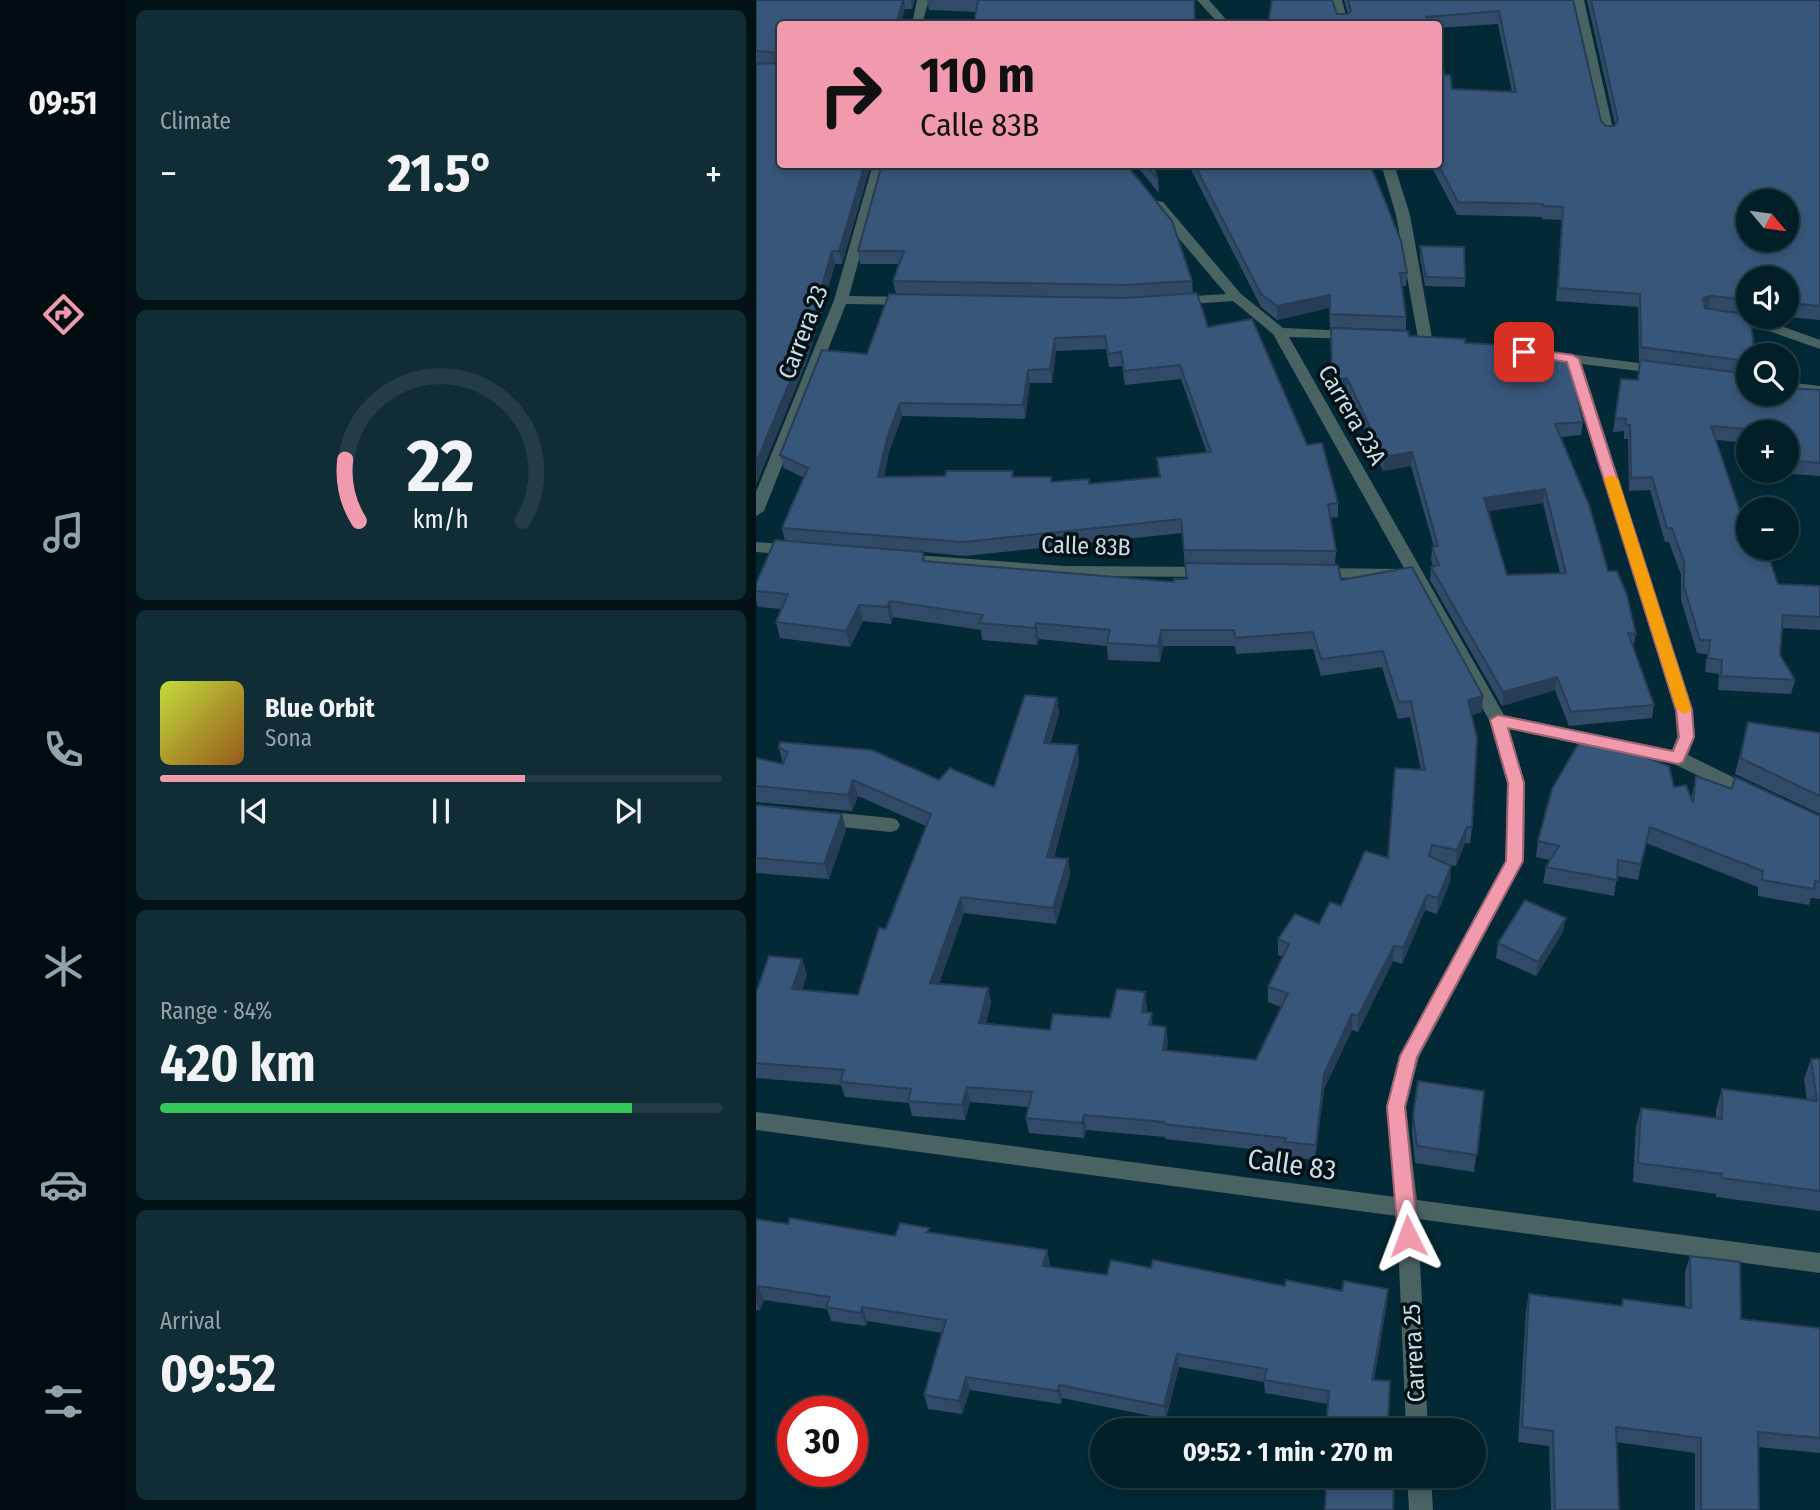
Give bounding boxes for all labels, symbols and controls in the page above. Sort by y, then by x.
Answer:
text: 110 m [920,46,1035,105]
icon: right [805,49,896,140]
text: 09:51 [29,84,97,122]
text: Calle 83B [920,106,1039,144]
text: Climate [160,107,231,135]
text: 21.5° [387,142,494,205]
text: − [160,151,177,197]
text: + [705,151,722,197]
north arrow [1736,189,1799,252]
map controls [1736,189,1799,560]
button: sound [1736,266,1799,329]
street label: Carrera 23 [772,281,834,383]
icon: directions [39,290,88,339]
pin [1494,322,1554,382]
icon: arrive [1505,333,1543,371]
button: search [1736,343,1799,406]
street label: Carrera 23A [1312,360,1392,470]
button: + [1736,420,1799,483]
text: 22 [406,423,475,510]
button: − [1736,497,1799,560]
text: km/h [413,505,469,535]
icon: music [39,508,88,557]
street label: Calle 83B [1041,530,1131,562]
text: Blue Orbit [265,693,375,724]
text: Sona [265,724,312,752]
icon: phone [39,725,88,774]
icon: previous [235,792,273,830]
icon: pause [422,792,460,830]
icon: next [609,792,647,830]
icon: climate [39,942,88,991]
text: Range · 84% [160,997,272,1025]
text: 420 km [160,1032,316,1095]
street label: Calle 83 [1246,1142,1338,1187]
icon: car [39,1160,88,1209]
position arrow [1371,1199,1445,1273]
street label: Carrera 25 [1397,1303,1431,1403]
text: Arrival [160,1307,221,1335]
text: 09:52 [160,1342,276,1405]
icon: filters [39,1377,88,1426]
speed limit sign: 30 [777,1396,868,1487]
text: 09:52 · 1 min · 270 m [1183,1437,1393,1468]

